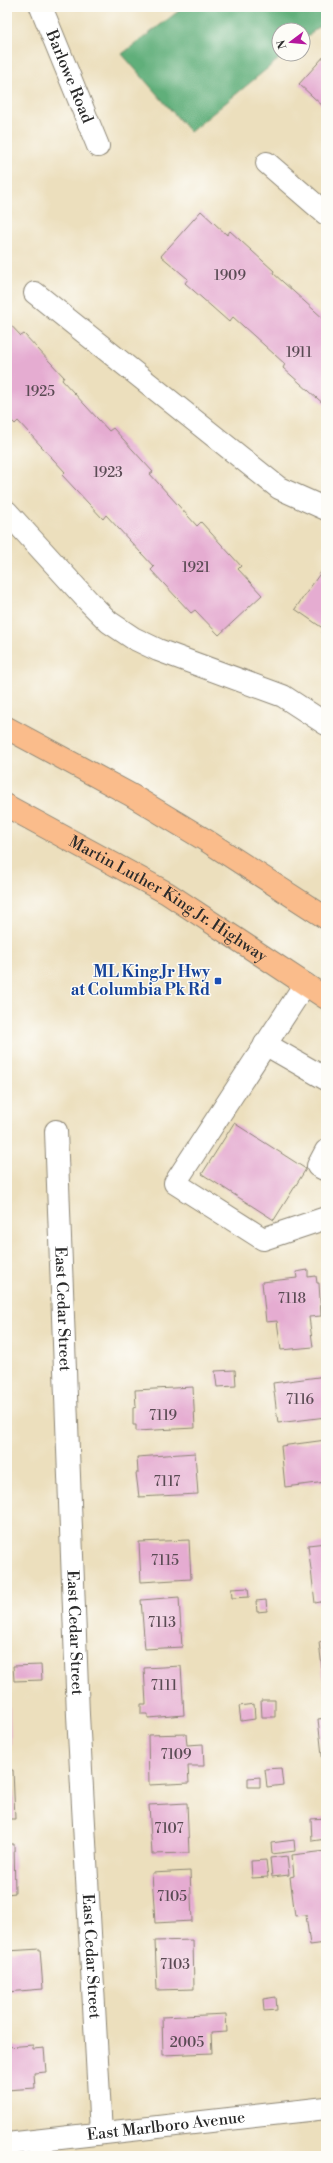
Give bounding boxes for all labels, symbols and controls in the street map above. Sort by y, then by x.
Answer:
north arrow [271,22,311,62]
street label: Barlowe Road [41,26,97,126]
text: N [274,38,290,51]
house number: 1909 [214,267,246,285]
house number: 1911 [286,344,312,362]
house number: 1925 [25,383,55,401]
house number: 1923 [93,464,123,482]
house number: 1921 [182,559,210,577]
street label: Martin Luther King Jr. Highway [65,832,271,967]
place label: ML King Jr Hwy at Columbia Pk Rd [71,962,211,1000]
marker: ML King Jr Hwy at Columbia Pk Rd [213,976,223,986]
street label: East Cedar Street [50,1246,75,1372]
house number: 7118 [278,1290,306,1308]
house number: 7116 [286,1391,315,1409]
house number: 7119 [149,1407,177,1425]
house number: 7117 [154,1473,180,1491]
house number: 7115 [151,1552,179,1570]
street label: East Cedar Street [63,1570,87,1696]
house number: 7113 [148,1614,176,1632]
house number: 7111 [151,1677,177,1695]
house number: 7109 [161,1746,191,1764]
house number: 7107 [154,1820,184,1838]
house number: 7105 [157,1888,187,1906]
street label: East Cedar Street [78,1893,105,2020]
house number: 7103 [160,1956,190,1974]
house number: 2005 [170,2034,204,2052]
street label: East Marlboro Avenue [86,2107,246,2145]

